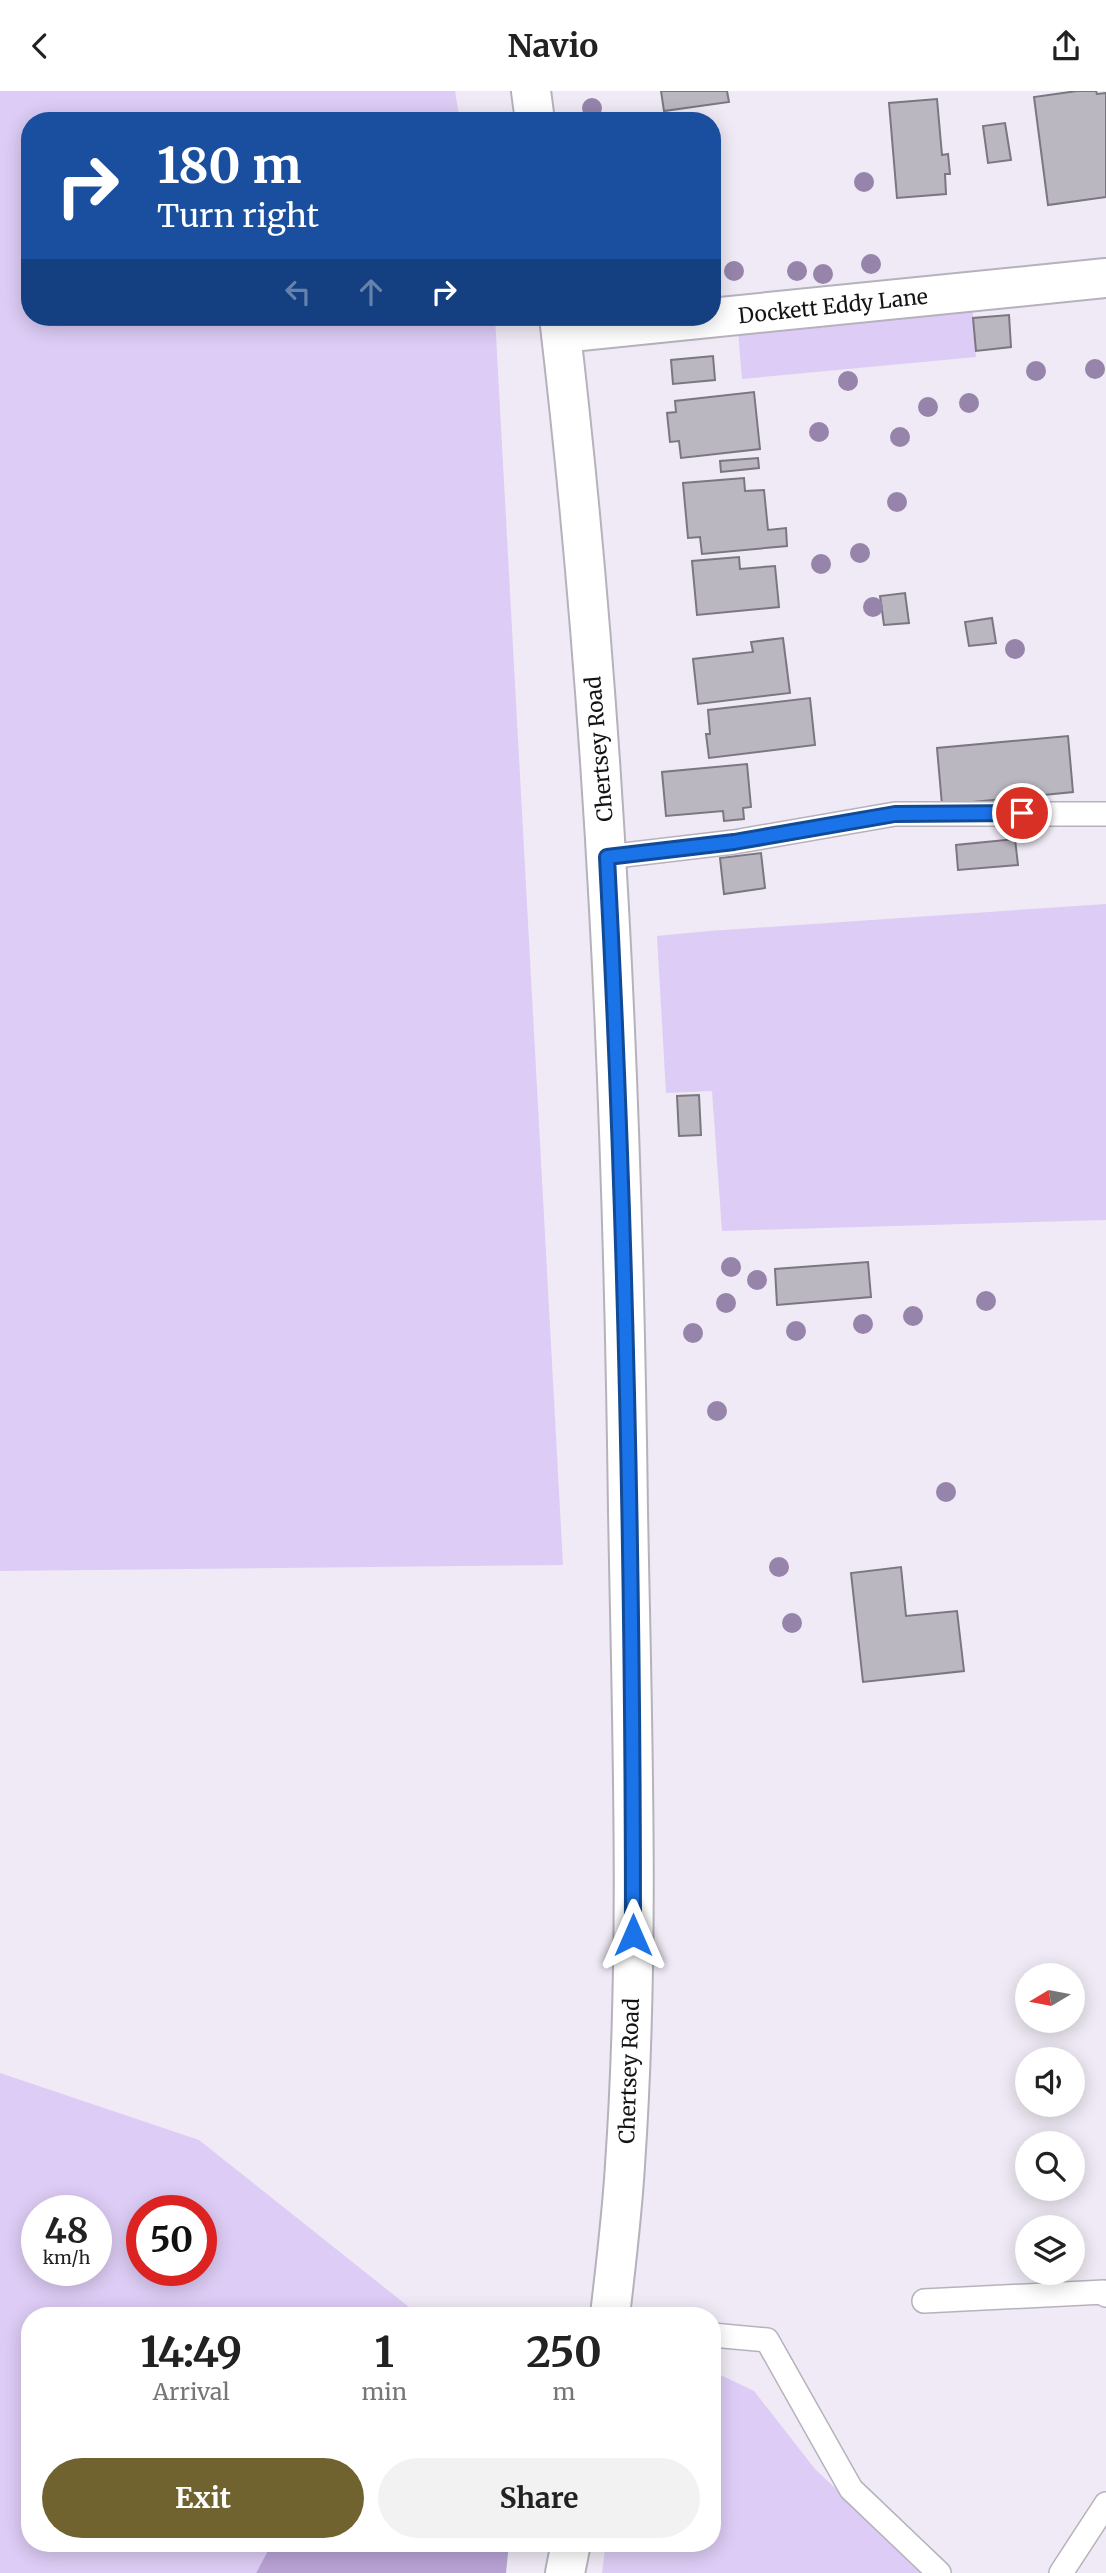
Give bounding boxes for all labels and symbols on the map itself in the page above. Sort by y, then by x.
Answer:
street label: Dockett Eddy Lane [737,283,929,329]
street label: Chertsey Road [579,675,619,823]
pin [992,783,1052,843]
position arrow [596,1898,670,1972]
north arrow [1015,1963,1085,2033]
street label: Chertsey Road [613,1997,645,2144]
speed limit sign: 50 [126,2195,217,2286]

